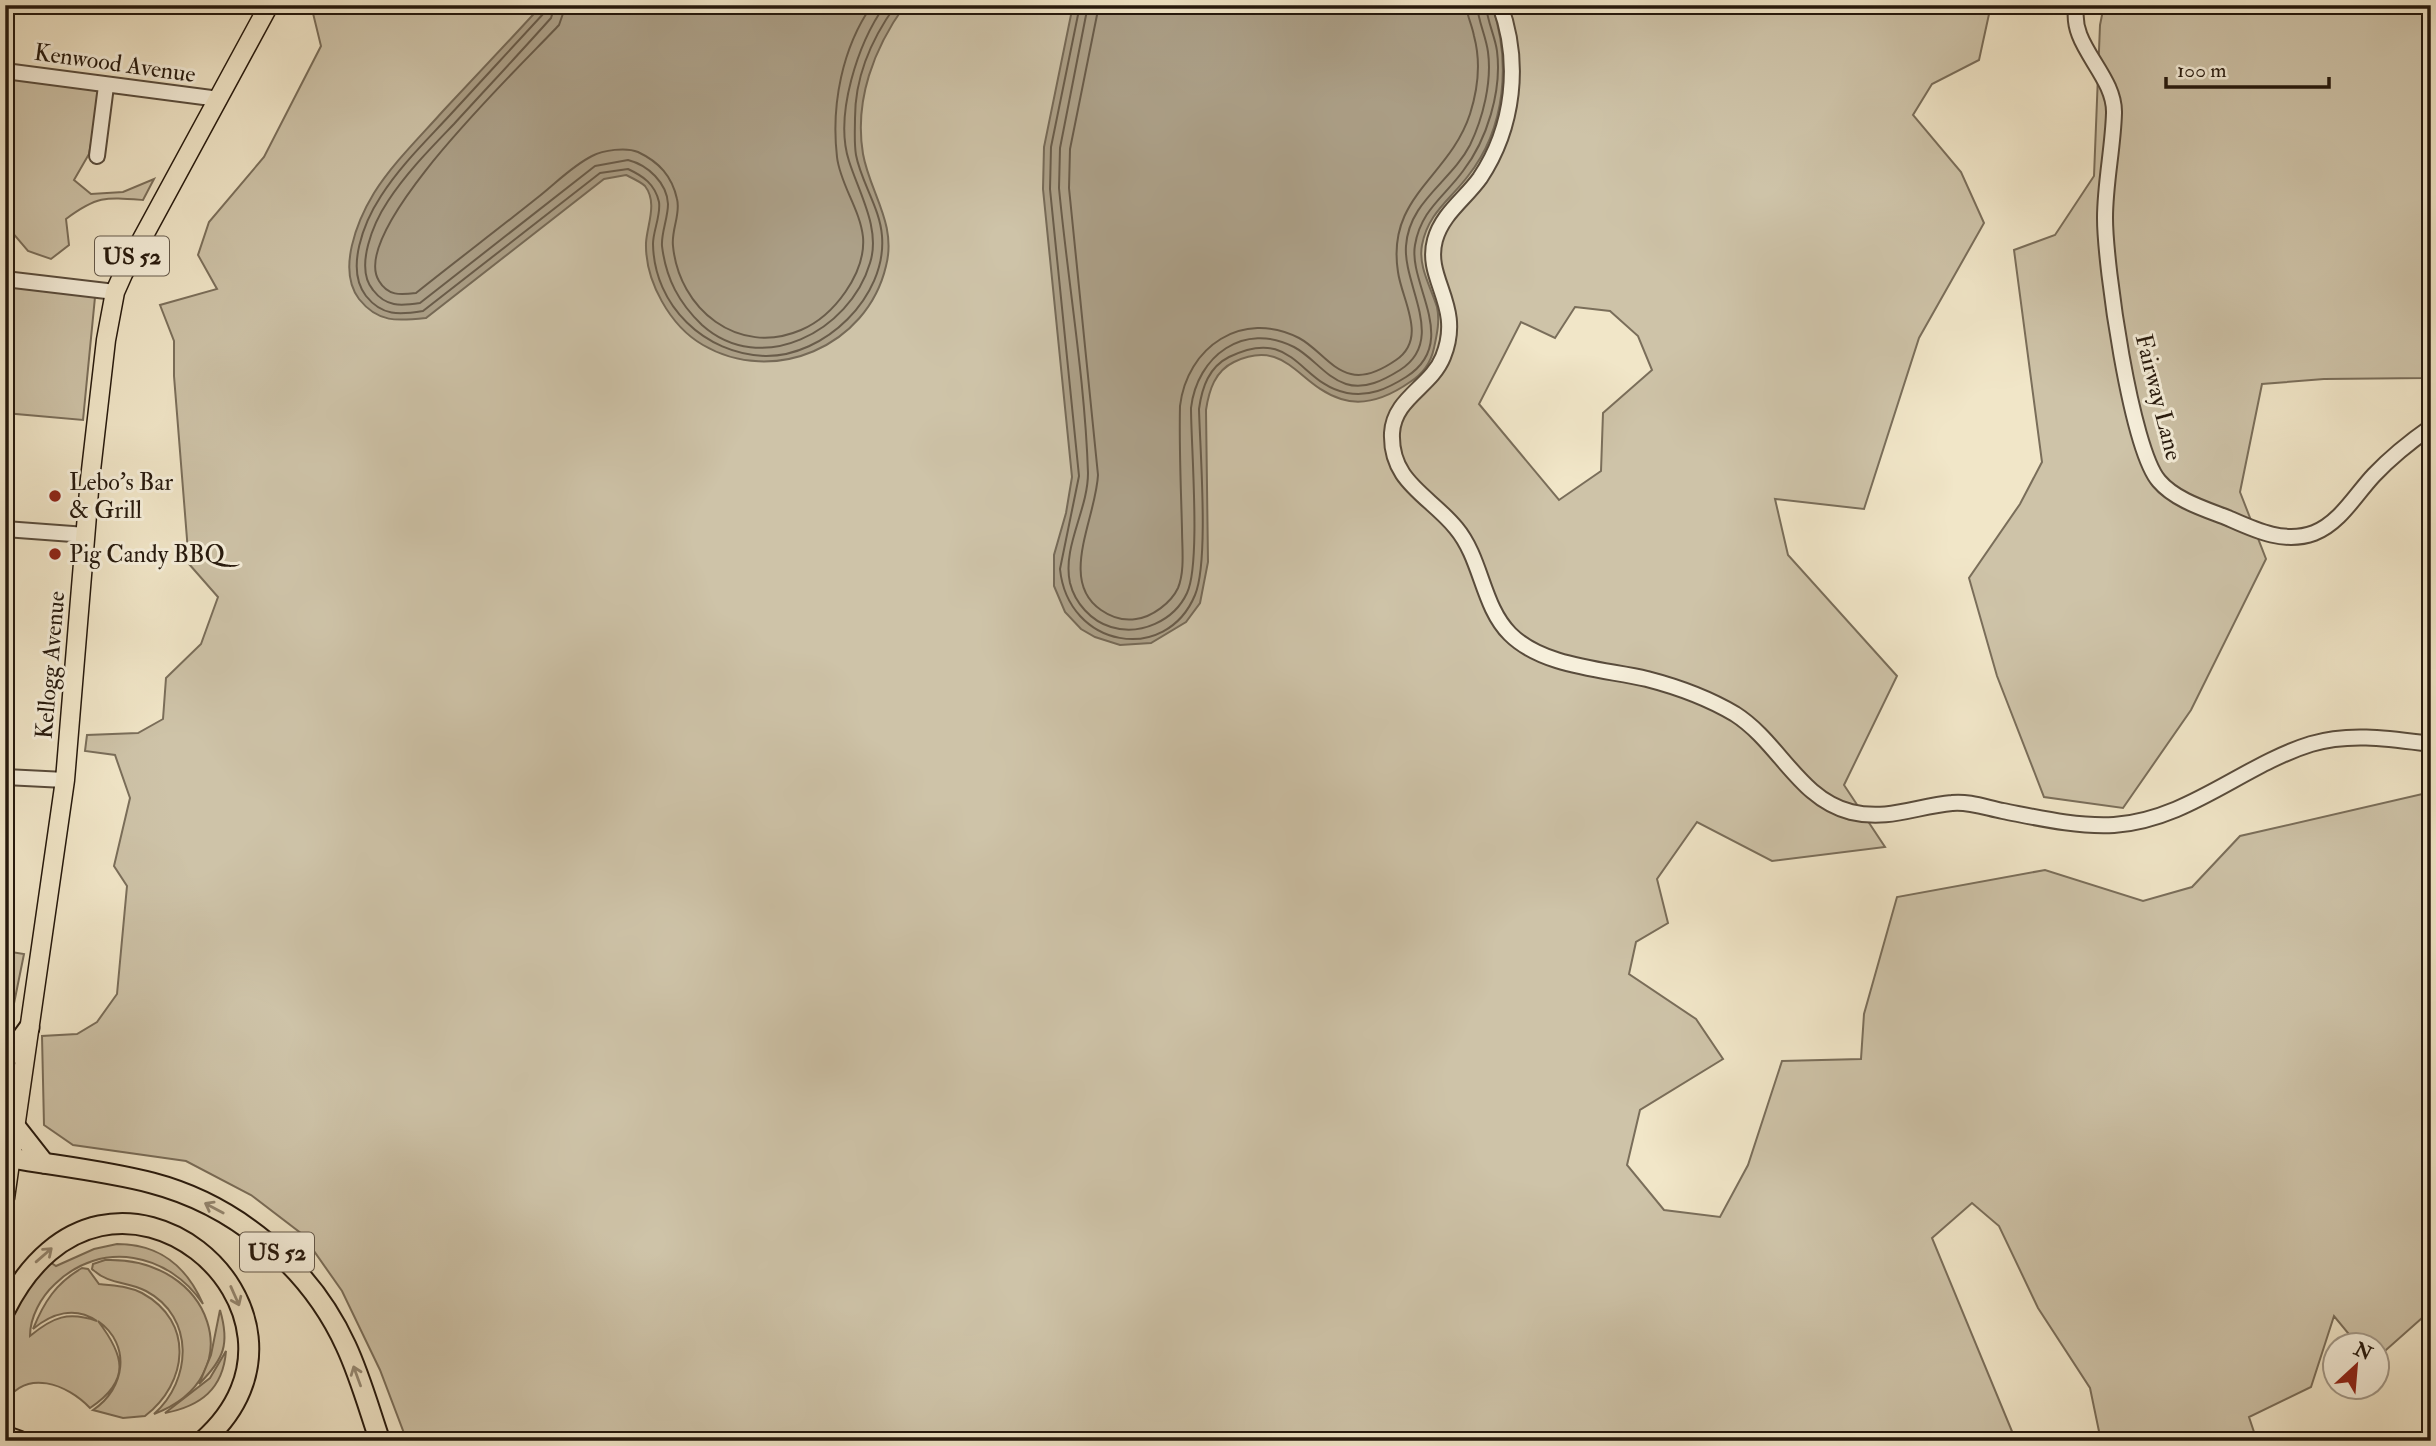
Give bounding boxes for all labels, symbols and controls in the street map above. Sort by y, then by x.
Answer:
street label: Kenwood Avenue [32,37,198,90]
scale bar [2166,46,2329,90]
text: 100 m [2177,57,2227,84]
road number: US 52 [95,236,169,276]
street label: Fairway Lane [2128,331,2189,464]
place label: Lebo's Bar & Grill [69,467,173,526]
marker: Lebo's Bar & Grill [47,488,63,504]
place label: Pig Candy BBQ [69,539,241,570]
marker: Pig Candy BBQ [47,546,63,562]
street label: Kellogg Avenue [29,590,72,740]
one-way arrow [204,1200,224,1214]
road number: US 52 [240,1232,314,1272]
one-way arrow [35,1247,53,1263]
one-way arrow [229,1285,242,1306]
north arrow [2320,1330,2390,1400]
text: N [2349,1337,2377,1367]
one-way arrow [350,1366,363,1388]

